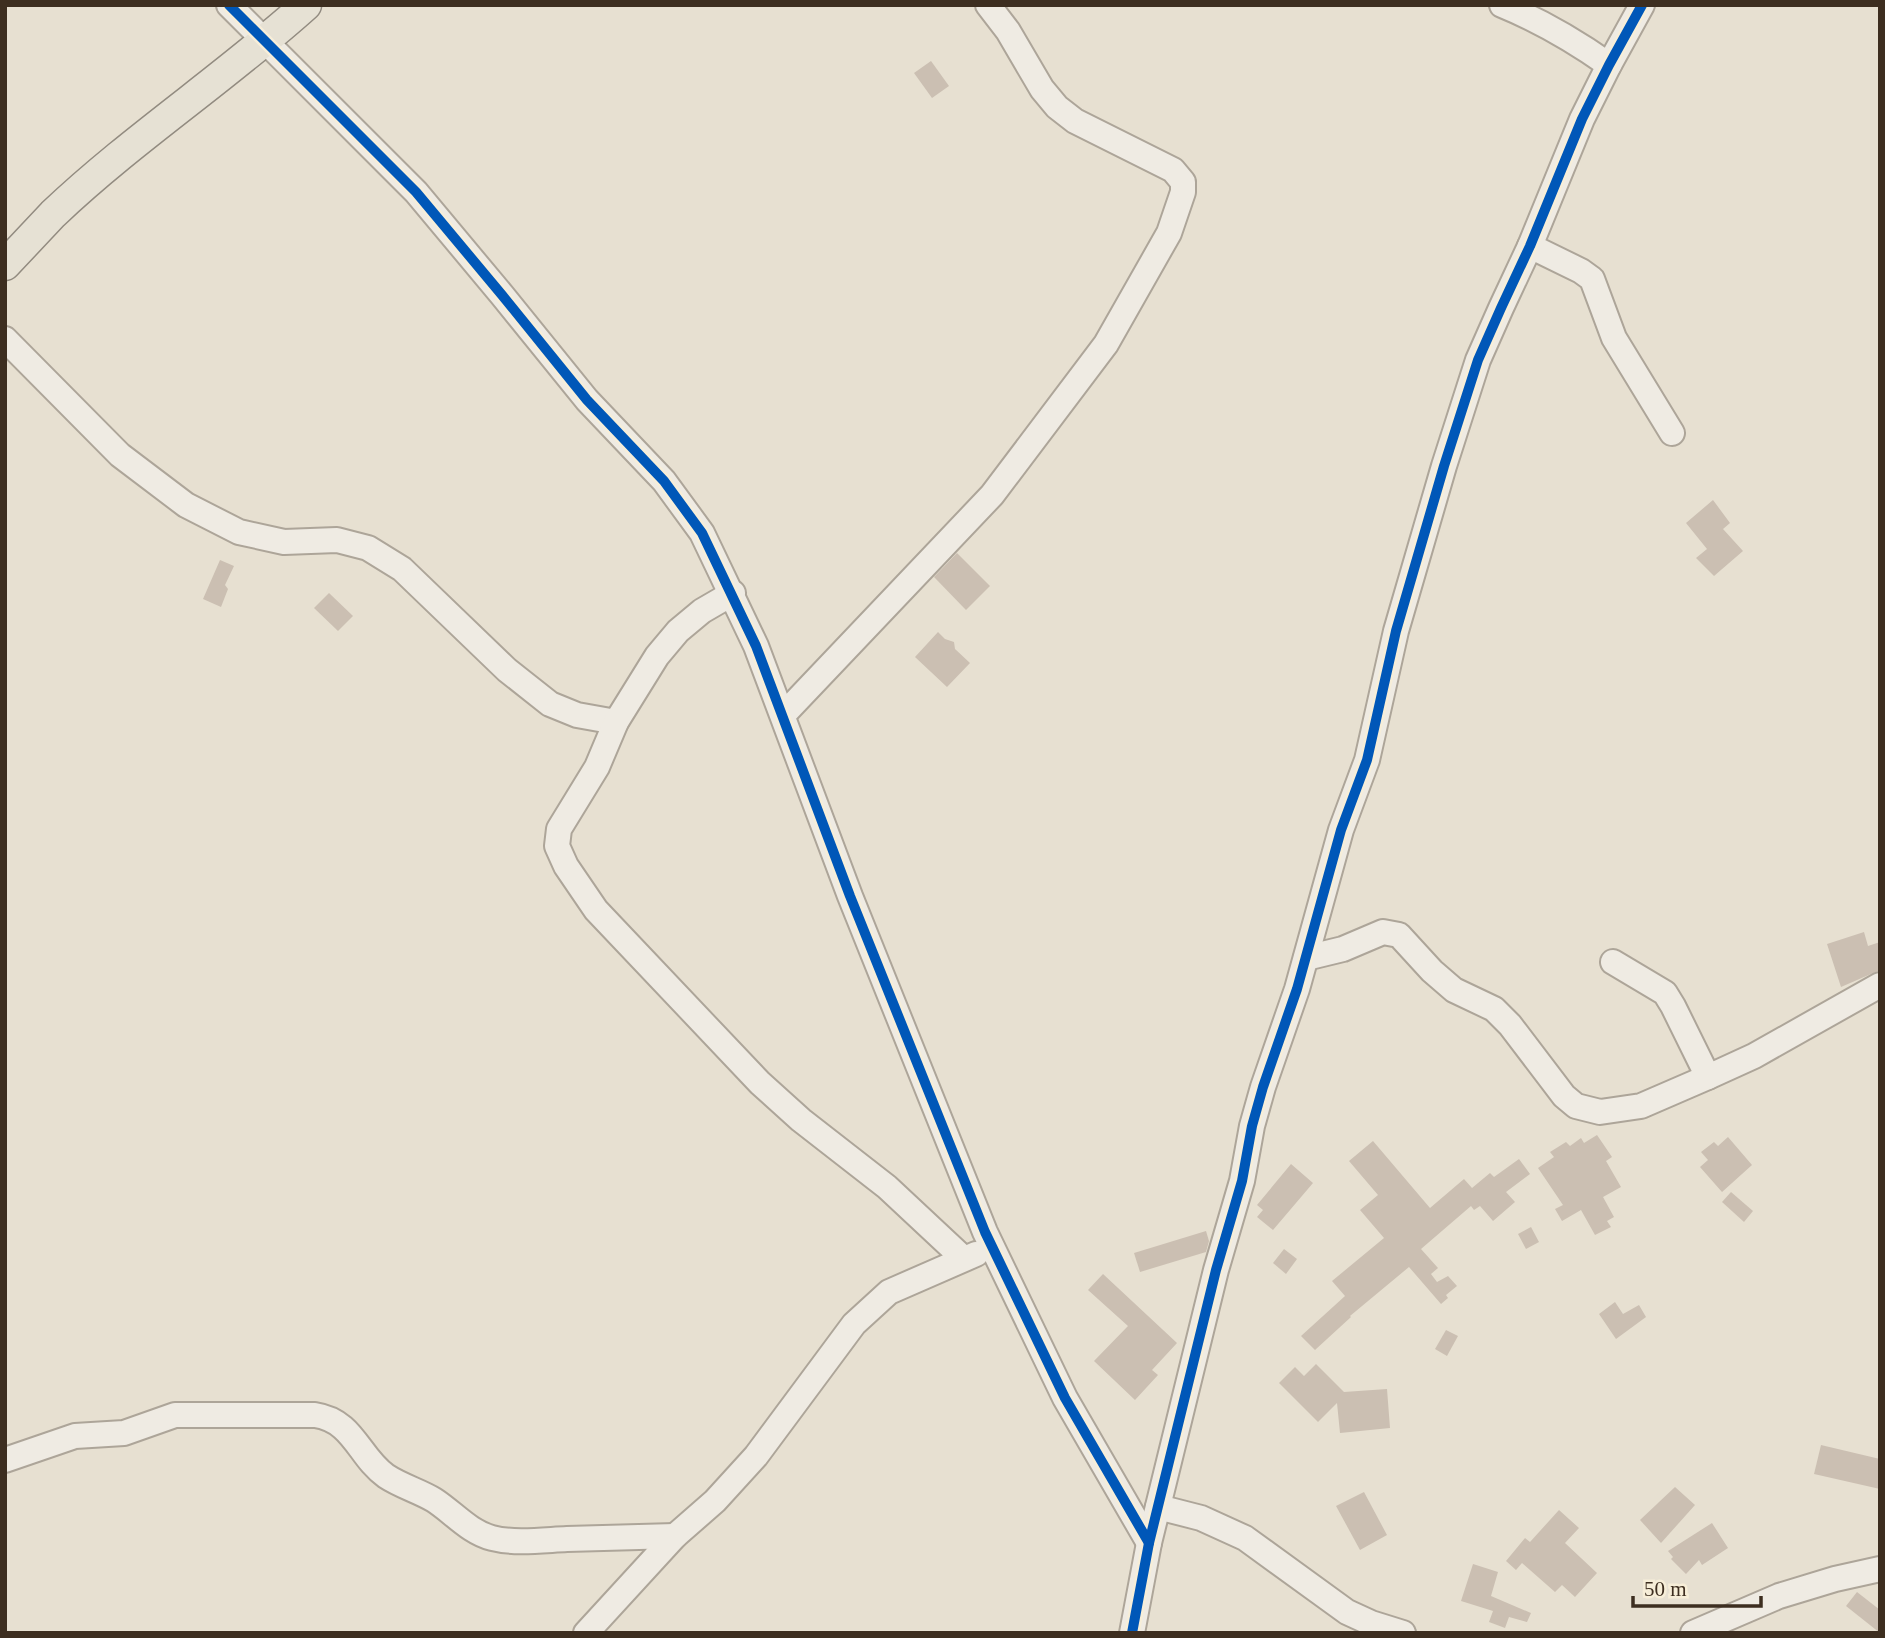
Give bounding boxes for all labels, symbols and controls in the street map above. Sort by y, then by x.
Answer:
scale bar [1633,1564,1761,1608]
text: 50 m [1644,1577,1687,1601]

